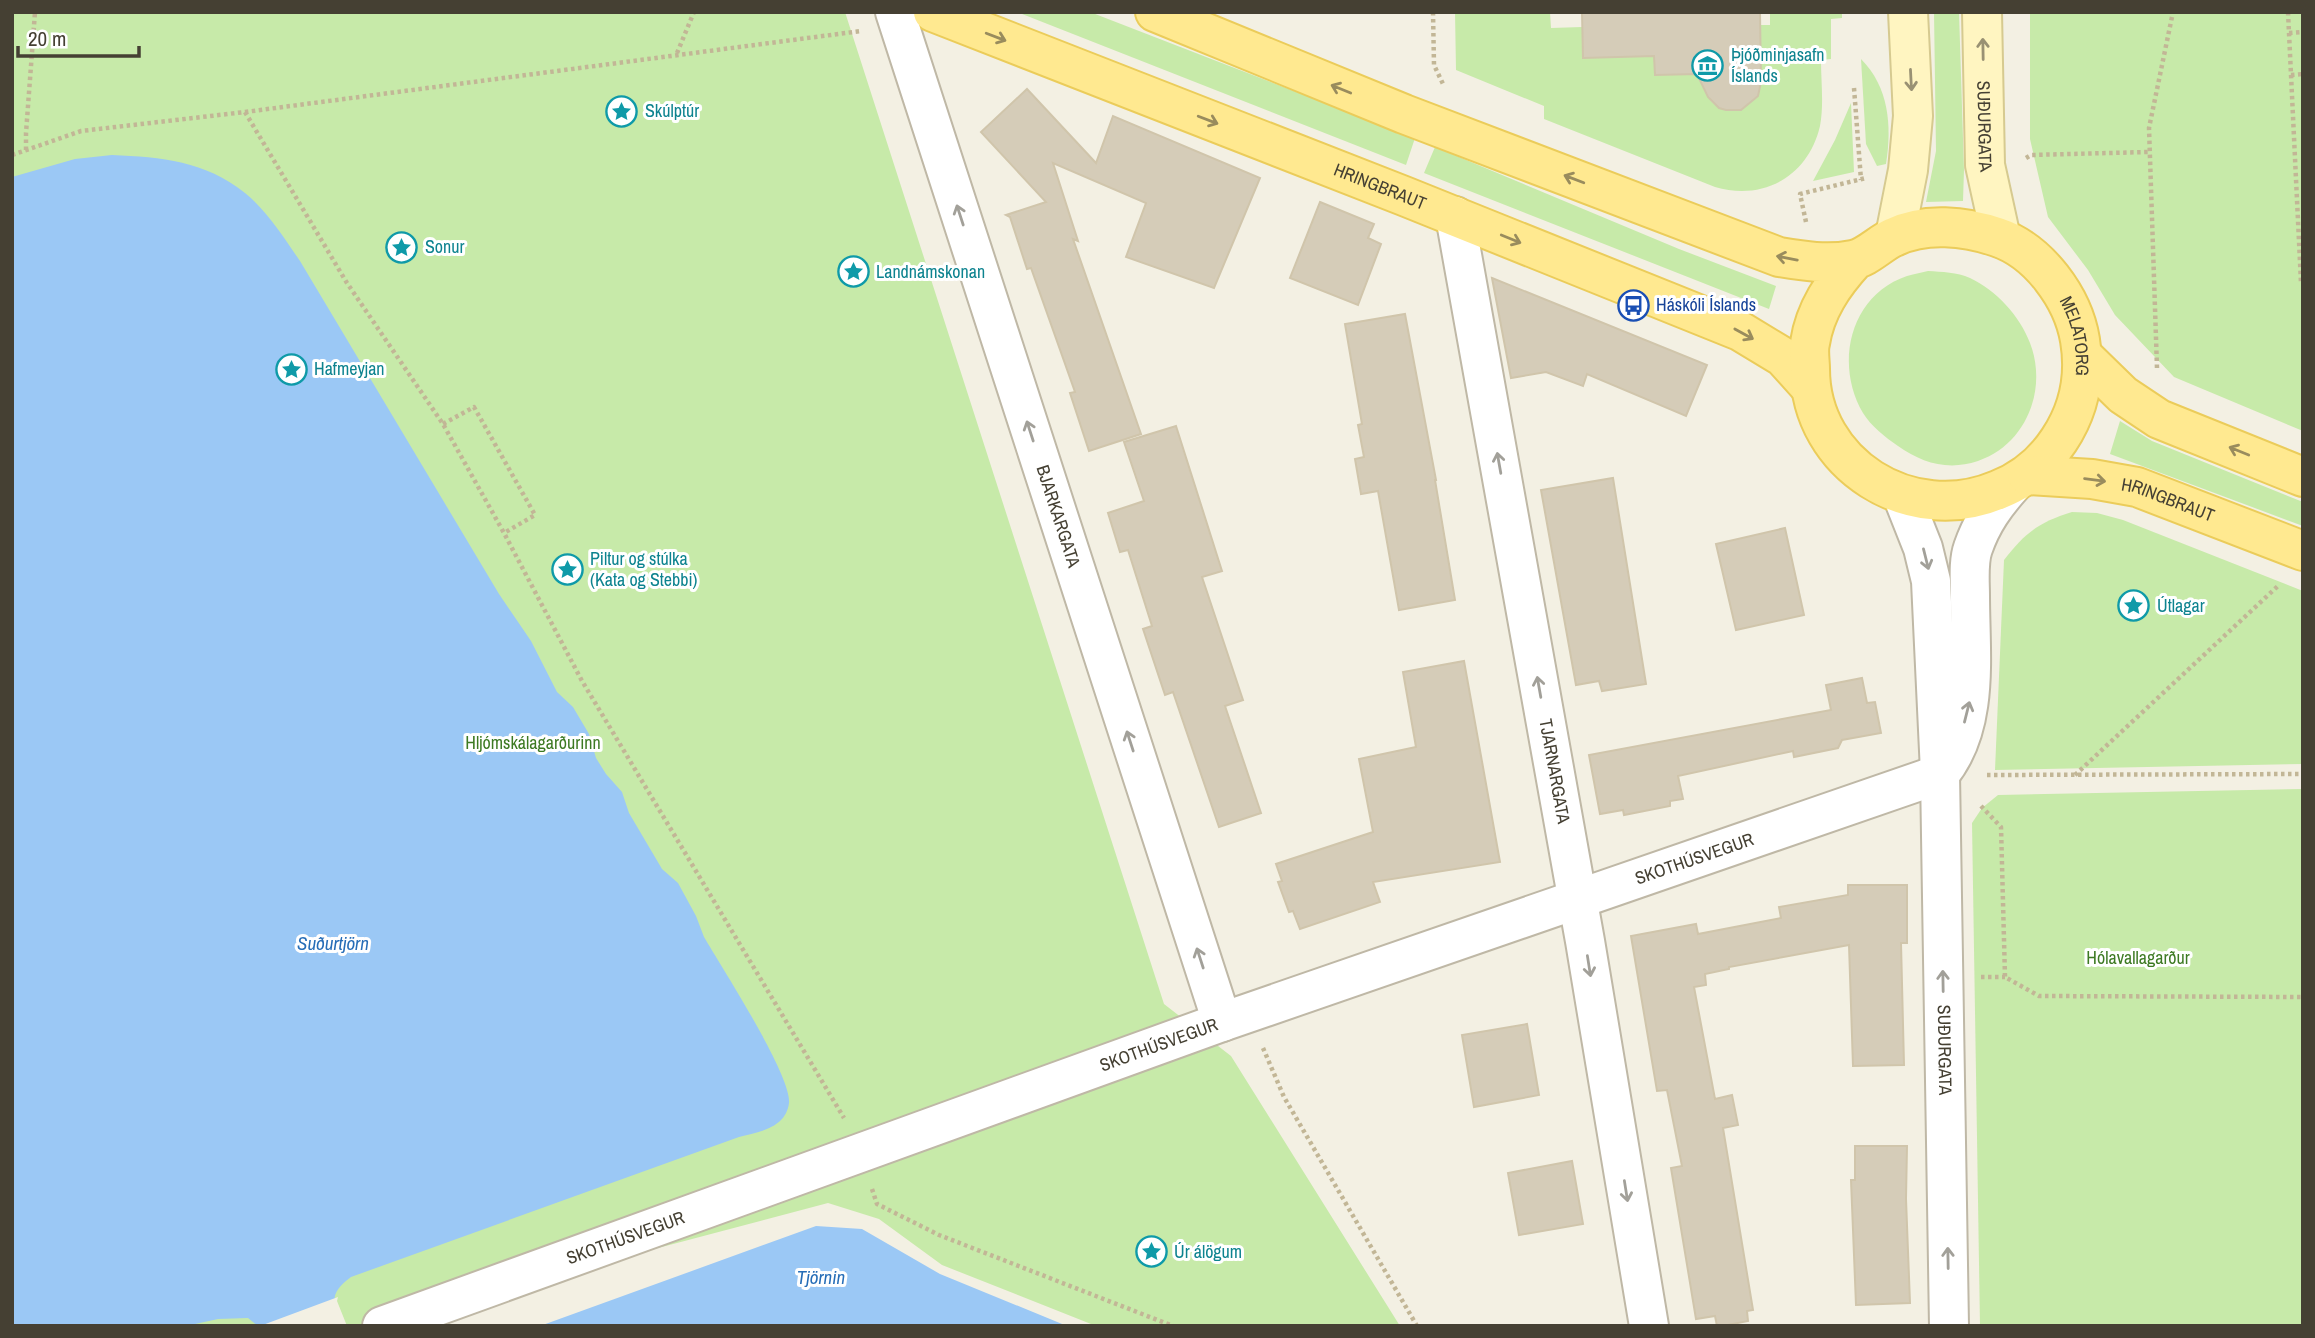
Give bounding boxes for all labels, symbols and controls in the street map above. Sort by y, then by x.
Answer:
scale bar [18,14,138,58]
text: 20 m [28,24,66,53]
one-way arrow [985,32,1007,44]
one-way arrow [1976,38,1990,61]
place label: Þjóðminjasafn Íslands [1731,42,1825,88]
museum icon: Þjóðminjasafn Íslands [1691,48,1725,82]
one-way arrow [1904,69,1917,92]
street label: SUÐURGATA [1971,80,1999,174]
one-way arrow [1330,81,1352,94]
place icon: Skúlptúr [605,94,639,128]
place label: Skúlptúr [645,98,699,123]
one-way arrow [1197,114,1219,127]
street label: HRINGBRAUT [1330,157,1430,216]
one-way arrow [1564,171,1586,184]
one-way arrow [953,204,966,226]
place icon: Sonur [385,230,419,264]
one-way arrow [1500,233,1522,246]
place label: Sonur [425,234,464,259]
one-way arrow [1776,250,1799,264]
place icon: Landnámskonan [836,255,870,289]
place label: Landnámskonan [876,259,985,284]
bus stop icon: Háskóli Íslands [1616,288,1650,322]
place label: Háskóli Íslands [1656,292,1756,317]
street label: MELATORG [2054,292,2095,377]
one-way arrow [1734,327,1754,341]
place icon: Hafmeyjan [274,352,308,386]
place label: Hafmeyjan [314,356,385,381]
one-way arrow [1023,421,1036,443]
one-way arrow [2229,444,2251,457]
one-way arrow [1492,452,1505,475]
street label: BJARKARGATA [1030,462,1087,571]
street label: HRINGBRAUT [2120,471,2218,528]
one-way arrow [2083,474,2106,487]
place label: Piltur og stúlka (Kata og Stebbi) [590,546,698,592]
one-way arrow [1920,547,1933,569]
place icon: Piltur og stúlka (Kata og Stebbi) [550,552,584,586]
place icon: Útlagar [2117,589,2151,623]
place label: Útlagar [2157,593,2205,618]
one-way arrow [1532,676,1546,699]
one-way arrow [1960,701,1974,724]
street label: TJARNARGATA [1533,717,1577,826]
park label: Hljómskálagarðurinn [465,730,601,755]
one-way arrow [1123,730,1136,752]
street label: SKOTHÚSVEGUR [1631,826,1757,890]
water label: Suðurtjörn [297,930,369,956]
park label: Hólavallagarður [2086,945,2190,970]
one-way arrow [1193,947,1205,969]
one-way arrow [1583,954,1596,977]
one-way arrow [1936,970,1949,993]
street label: SUÐURGATA [1932,1004,1958,1096]
street label: SKOTHÚSVEGUR [1096,1011,1221,1077]
one-way arrow [1620,1179,1633,1202]
street label: SKOTHÚSVEGUR [563,1204,688,1270]
place icon: Úr álögum [1134,1235,1168,1269]
place label: Úr álögum [1174,1239,1242,1264]
one-way arrow [1941,1246,1955,1269]
water label: Tjörnin [797,1264,845,1290]

